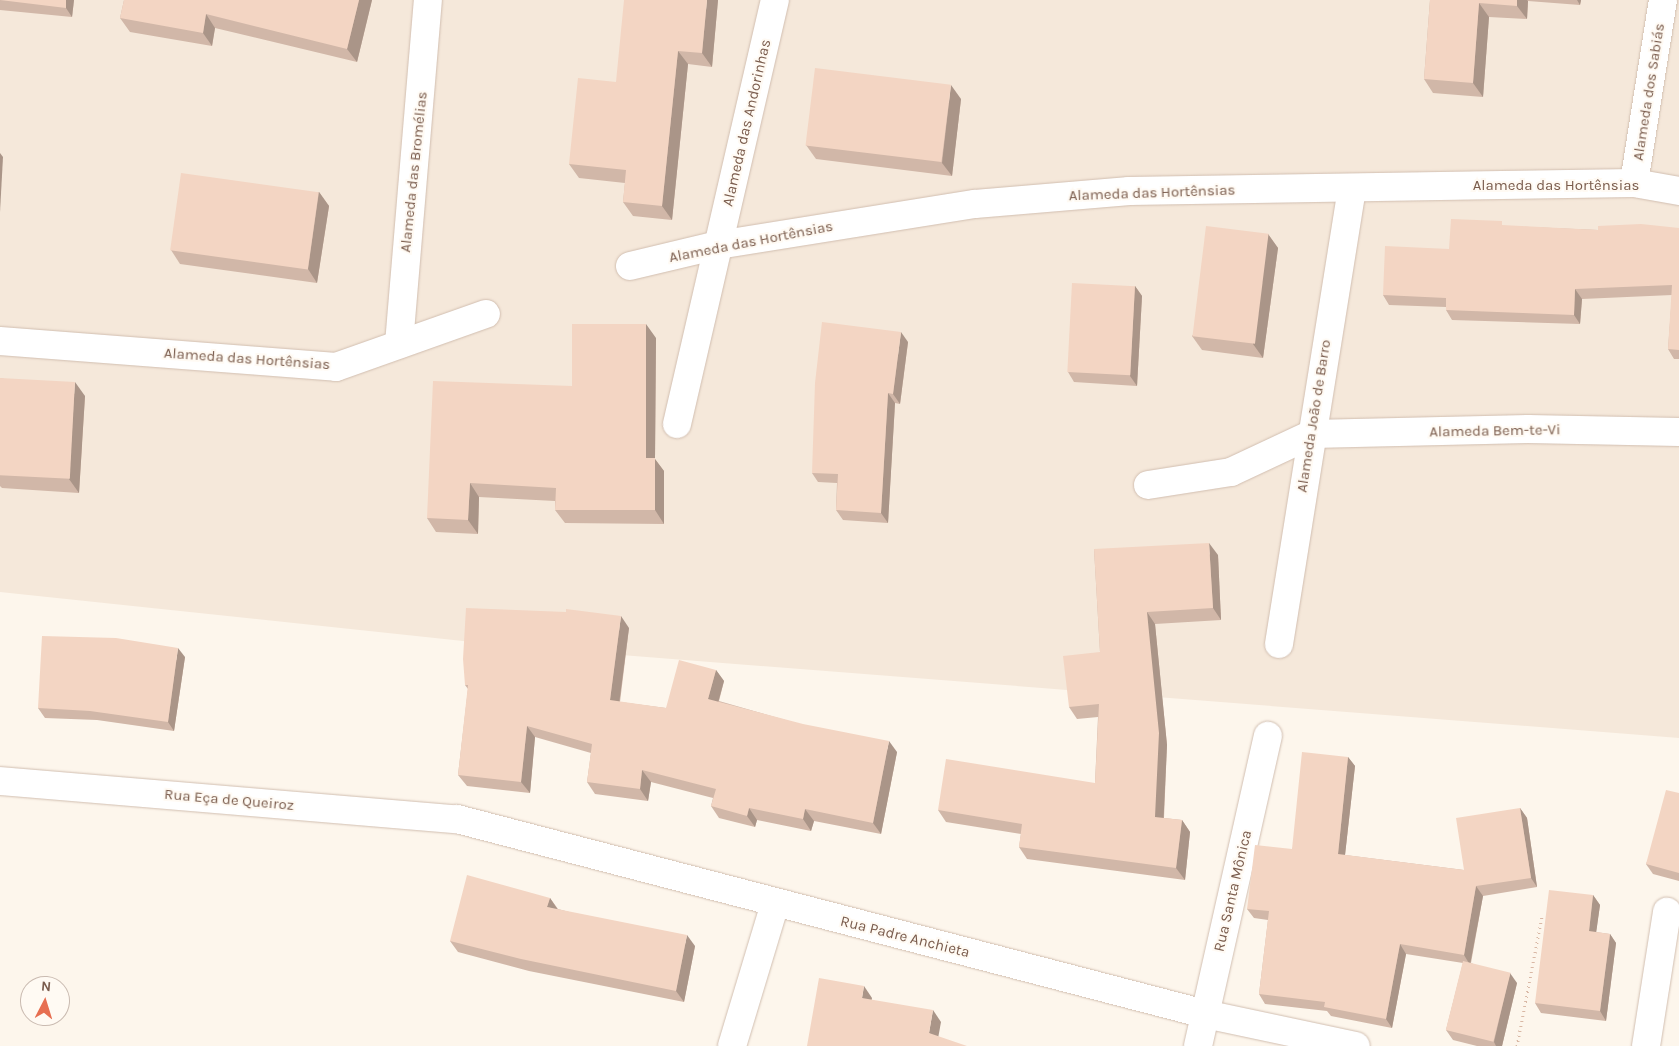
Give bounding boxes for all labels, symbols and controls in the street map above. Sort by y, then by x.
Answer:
street label: Alameda dos Sabiás [1629,22,1669,162]
street label: Alameda das Andorinhas [719,38,775,208]
street label: Alameda das Bromélias [397,91,431,253]
street label: Alameda das Hortênsias [1473,177,1639,195]
street label: Alameda das Hortênsias [1068,181,1236,205]
street label: Alameda das Hortênsias [667,217,835,267]
street label: Alameda João de Barro [1293,338,1335,494]
street label: Alameda das Hortênsias [163,344,331,374]
street label: Alameda Bem-te-Vi [1429,421,1561,441]
street label: Rua Eça de Queiroz [163,785,295,815]
street label: Rua Santa Mônica [1210,828,1256,954]
street label: Rua Padre Anchieta [838,912,972,962]
north arrow [20,976,70,1026]
text: N [41,978,52,995]

